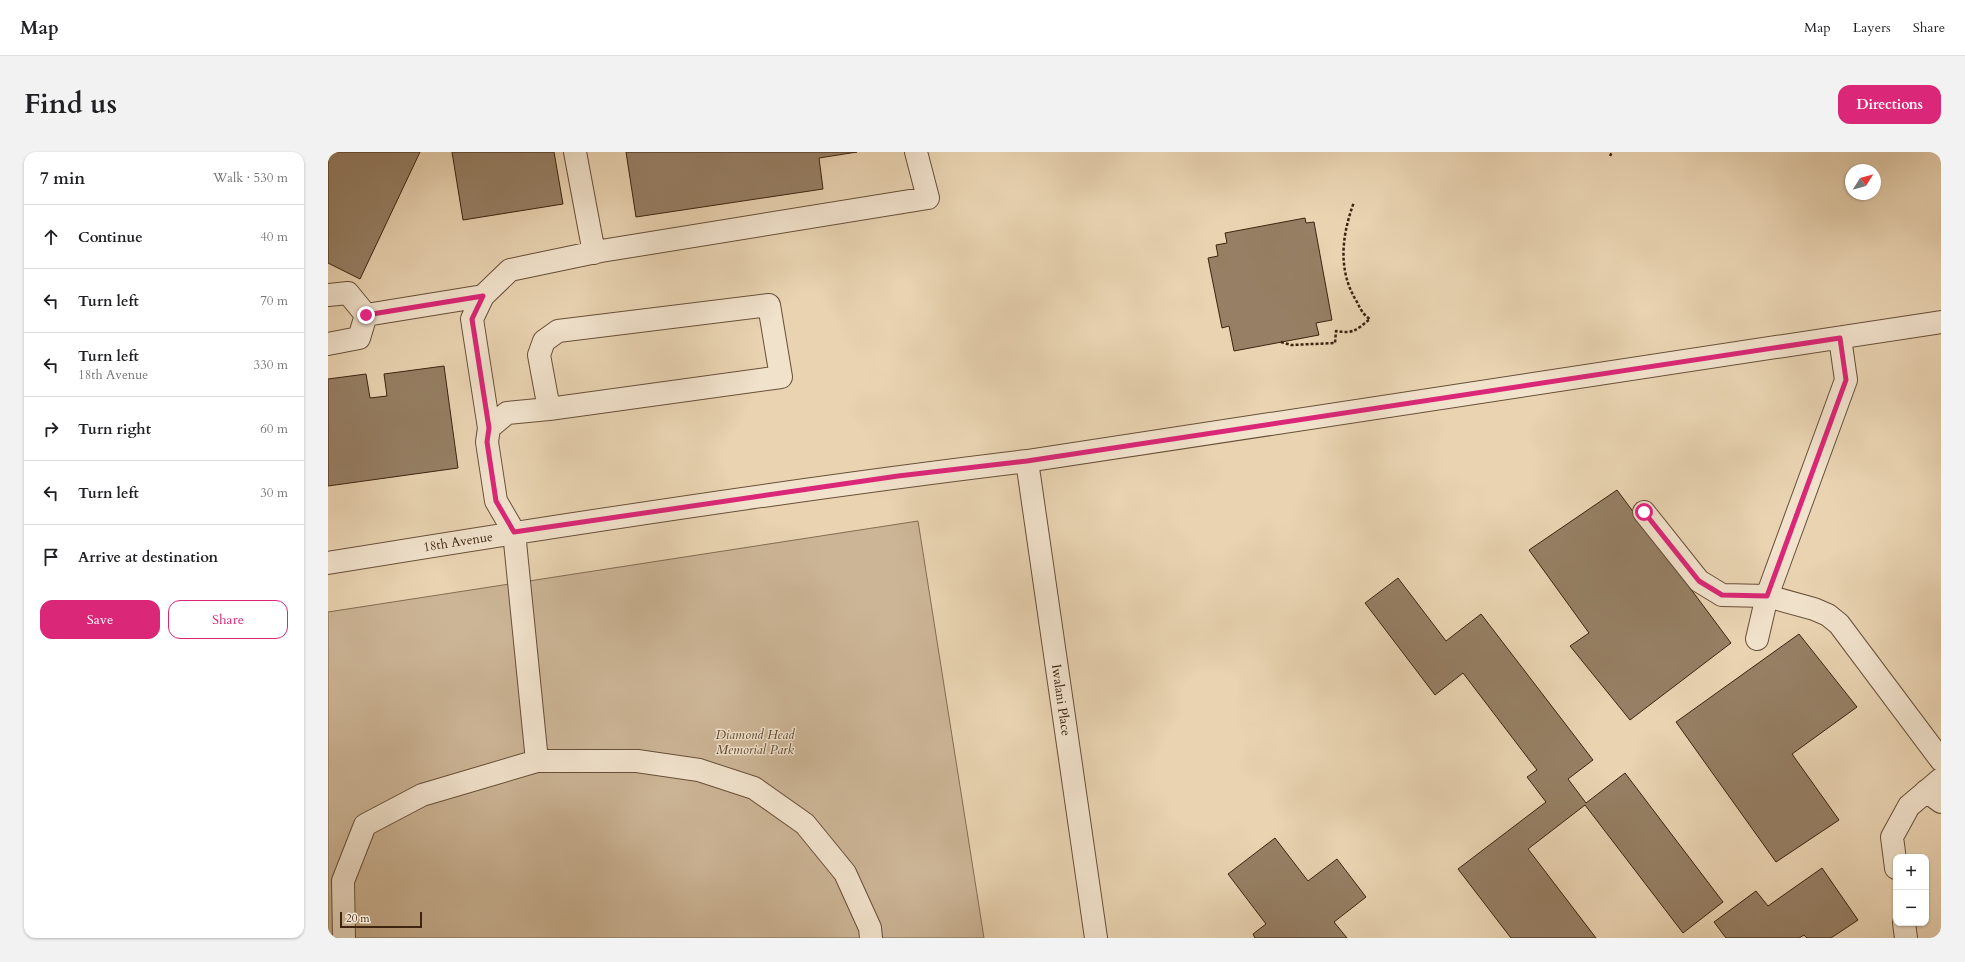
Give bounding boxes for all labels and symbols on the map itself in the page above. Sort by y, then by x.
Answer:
north arrow [1845,164,1881,200]
route end [357,306,375,324]
route start [1635,503,1653,521]
street label: 18th Avenue [422,528,494,556]
street label: Iwalani Place [1047,663,1075,737]
park label: Diamond Head Memorial Park [715,726,795,759]
scale bar [340,910,422,929]

